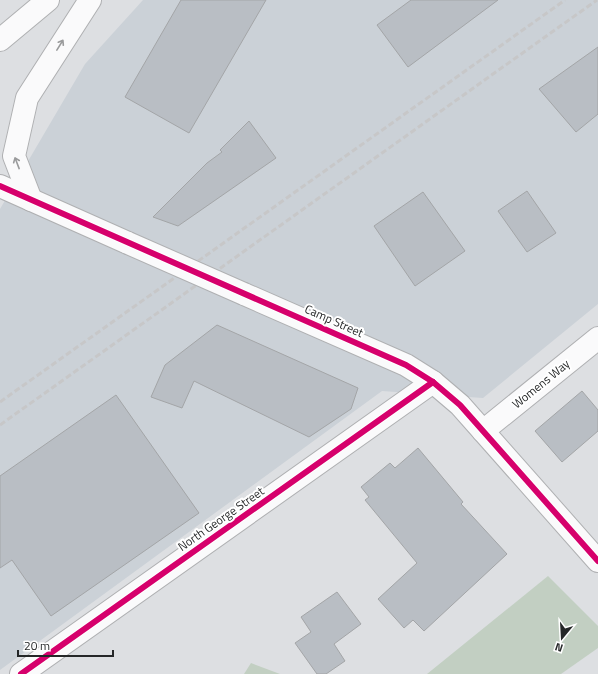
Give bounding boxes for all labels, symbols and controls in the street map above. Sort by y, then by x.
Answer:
one-way arrow [56,40,64,51]
one-way arrow [13,158,21,170]
street label: Camp Street [302,299,367,342]
street label: Womens Way [508,354,574,413]
street label: North George Street [174,481,268,555]
north arrow [542,618,582,658]
scale bar [18,632,113,658]
text: 20 m [24,636,50,655]
text: N [553,639,565,656]

